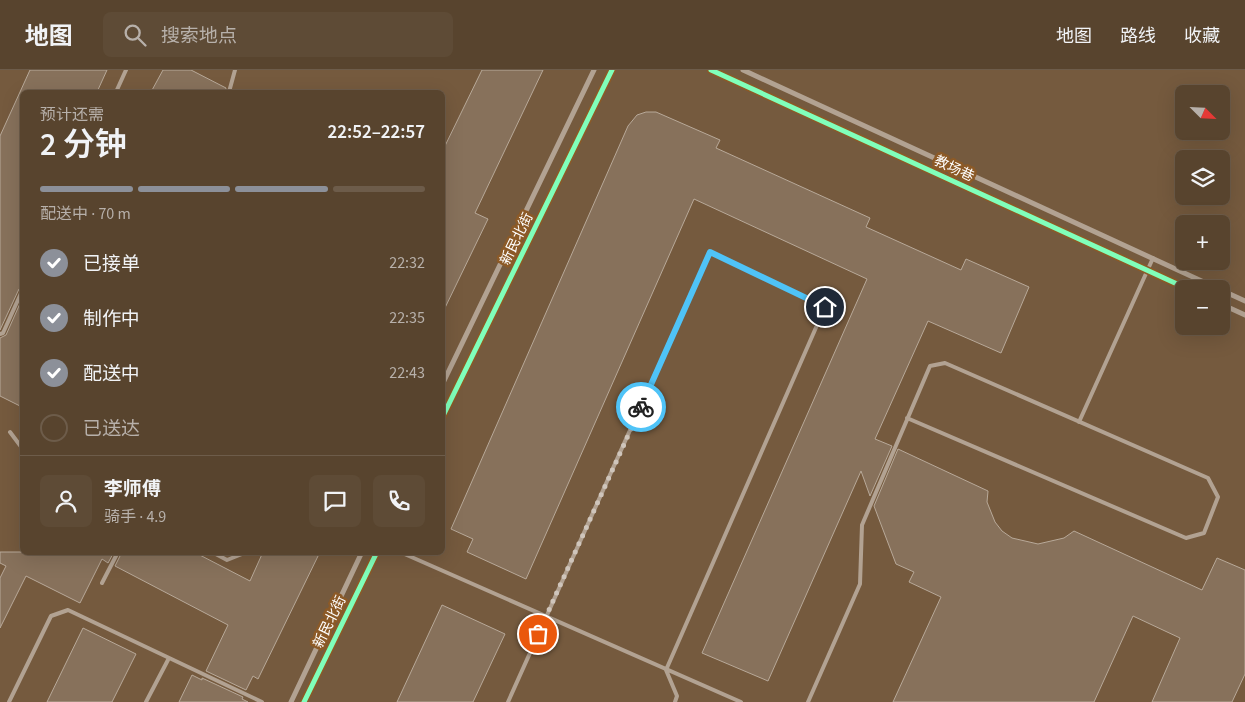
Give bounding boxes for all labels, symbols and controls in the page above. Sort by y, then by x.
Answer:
search box [103,12,453,57]
text: 地图 [25,19,73,54]
icon: search [121,21,149,49]
text: 搜索地点 [161,23,237,50]
text: 地图 [1056,24,1092,49]
text: 路线 [1120,24,1156,49]
text: 收藏 [1184,24,1220,49]
north arrow [1175,85,1230,140]
map controls [1175,85,1230,335]
text: 预计还需 [40,104,104,126]
text: 22:52–22:57 [327,119,425,146]
text: 2 分钟 [40,122,127,168]
button: layers [1175,150,1230,205]
street label: 教场巷 [931,151,977,187]
text: 配送中 · 70 m [40,203,131,225]
street label: 新民北街 [496,209,538,269]
button: + [1175,215,1230,270]
icon: check [40,249,68,277]
text: 已接单 [83,251,140,278]
text: 22:32 [389,252,425,274]
button: − [1175,280,1230,335]
pin [804,286,846,328]
icon: home [811,293,839,321]
icon: check [40,304,68,332]
text: 制作中 [83,306,140,333]
text: 22:35 [389,307,425,329]
icon: check [40,359,68,387]
text: 配送中 [83,361,140,388]
text: 22:43 [389,362,425,384]
courier [616,382,666,432]
icon: bike [627,393,655,421]
text: 已送达 [83,416,140,443]
button: person [40,475,92,527]
button: chat [309,475,361,527]
button: phone [373,475,425,527]
text: 李师傅 [104,476,161,503]
text: 骑手 · 4.9 [104,506,166,528]
street label: 新民北街 [309,592,351,652]
pin [517,613,559,655]
icon: bag [524,620,552,648]

